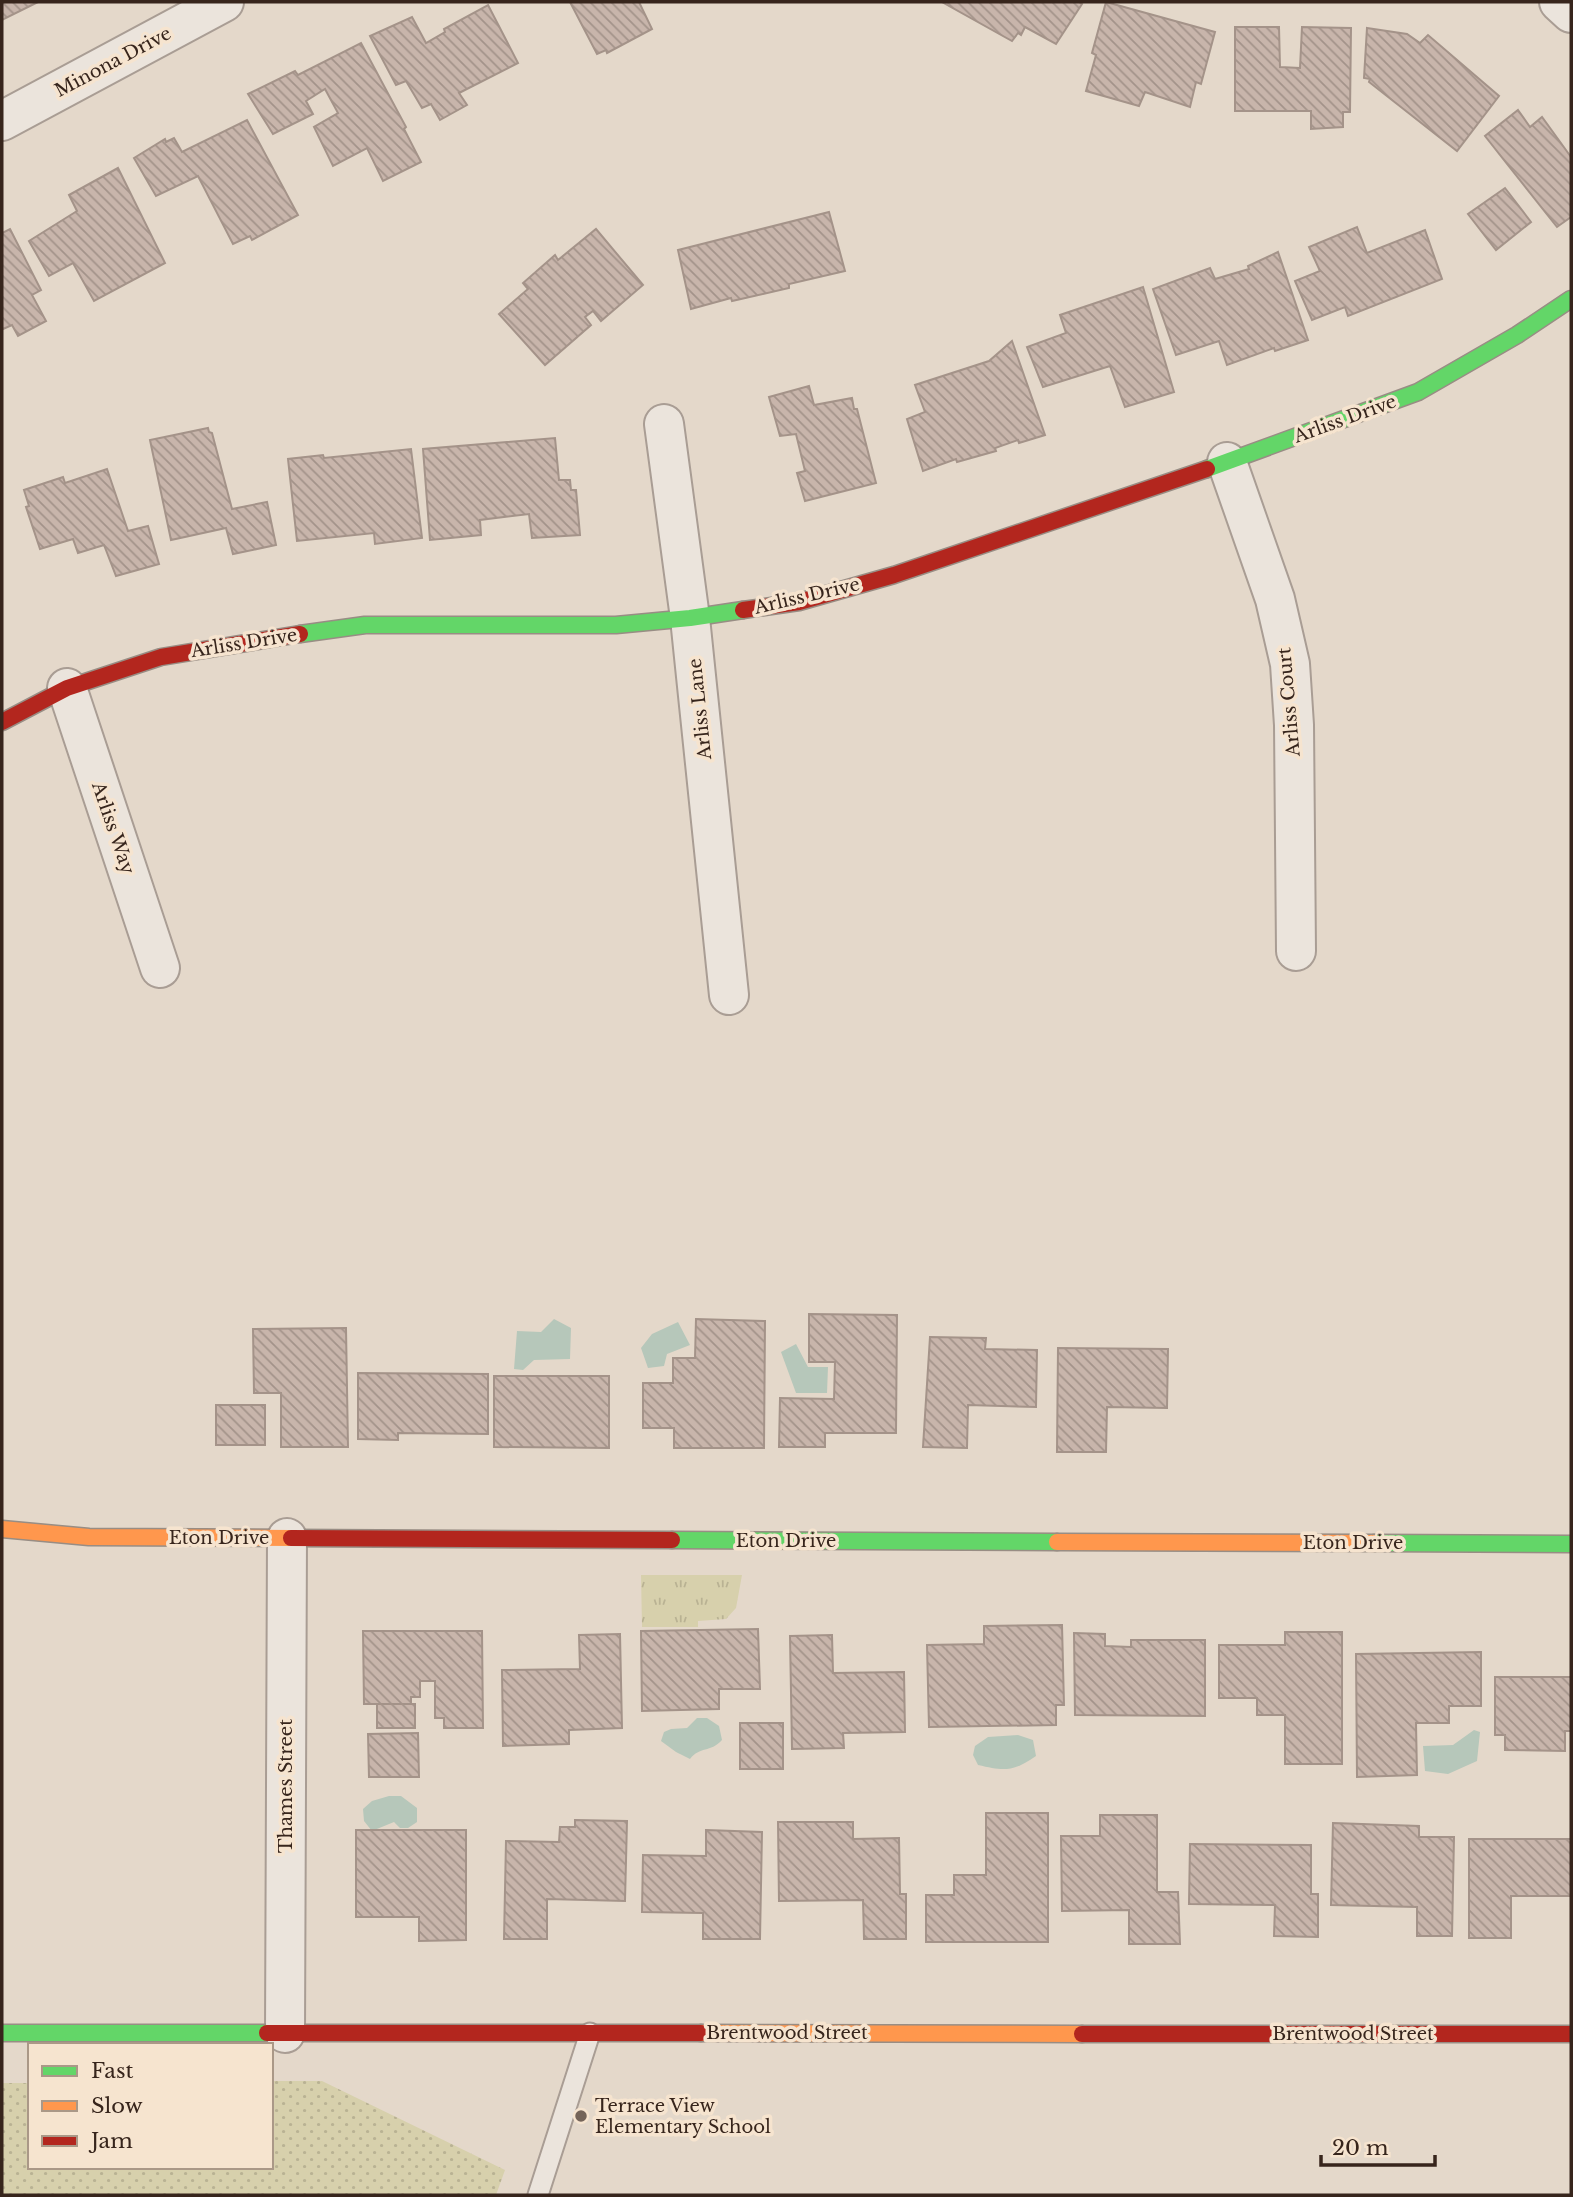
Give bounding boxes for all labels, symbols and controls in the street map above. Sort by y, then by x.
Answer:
street label: Minona Drive [51,22,175,102]
street label: Arliss Drive [1290,390,1399,448]
street label: Arliss Drive [751,573,862,619]
street label: Arliss Drive [188,624,299,662]
street label: Arliss Court [1273,646,1305,759]
street label: Arliss Lane [684,657,716,762]
street label: Arliss Way [87,778,139,877]
street label: Eton Drive [169,1527,269,1549]
street label: Eton Drive [736,1530,836,1552]
street label: Eton Drive [1303,1532,1403,1554]
street label: Thames Street [275,1719,297,1853]
street label: Brentwood Street [706,2022,868,2044]
street label: Brentwood Street [1272,2023,1434,2045]
legend [28,2043,273,2169]
text: Fast [91,2058,133,2084]
text: Slow [91,2093,143,2119]
place label: Terrace View Elementary School [595,2095,771,2138]
marker: Terrace View Elementary School [573,2108,589,2124]
scale bar [1321,2124,1435,2168]
text: Jam [88,2128,133,2154]
text: 20 m [1332,2135,1389,2161]

